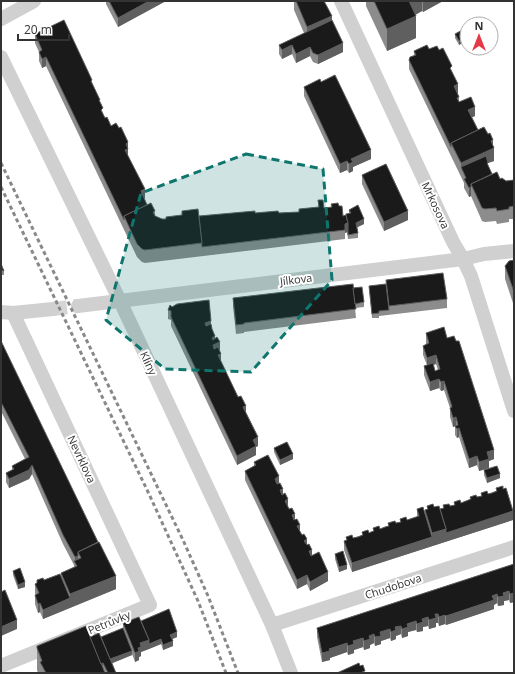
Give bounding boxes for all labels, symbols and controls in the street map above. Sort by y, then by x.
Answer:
scale bar [18,16,69,42]
north arrow [459,16,499,56]
text: N [475,18,483,33]
text: 20 m [24,21,52,38]
street label: Mrkosova [419,179,453,231]
street label: Jílkova [278,270,313,289]
street label: Klíny [137,349,161,378]
street label: Nevrklova [64,433,100,485]
street label: Chudobova [363,570,423,602]
street label: Petrůvky [85,606,133,637]

